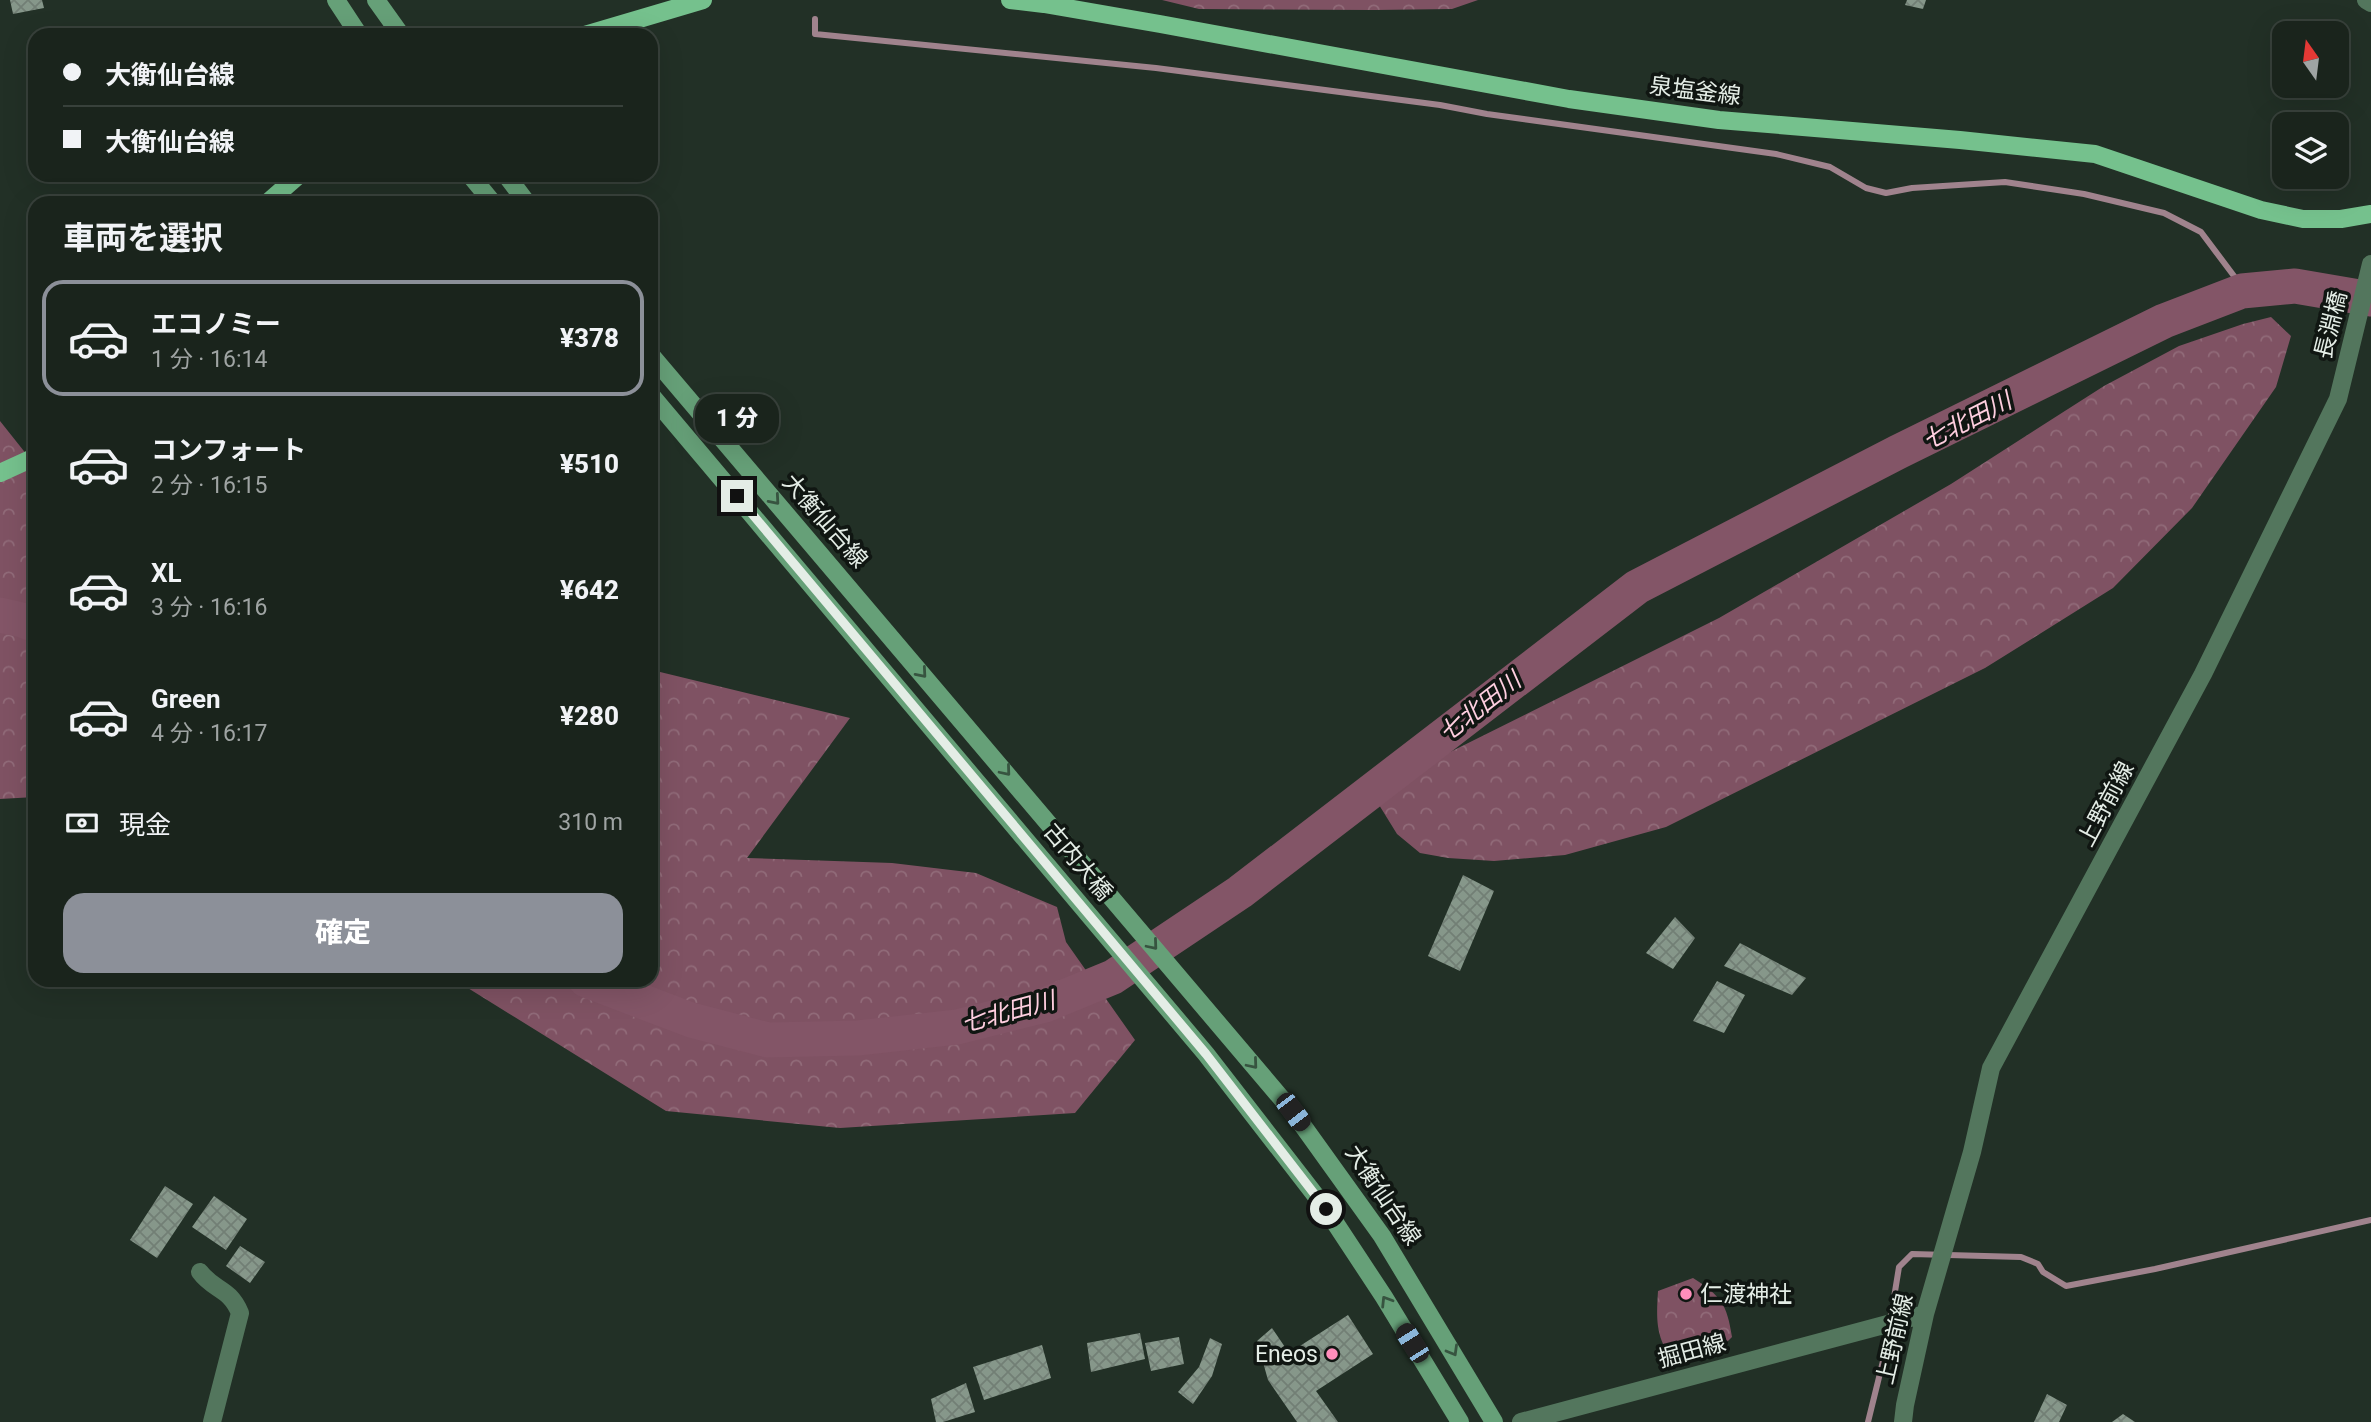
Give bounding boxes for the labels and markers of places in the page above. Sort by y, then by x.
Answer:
place label: 仁渡神社 [1700,1281,1792,1308]
marker: 仁渡神社 [1678,1286,1694,1302]
place label: Eneos [1255,1341,1318,1368]
marker: Eneos [1324,1346,1340,1362]

